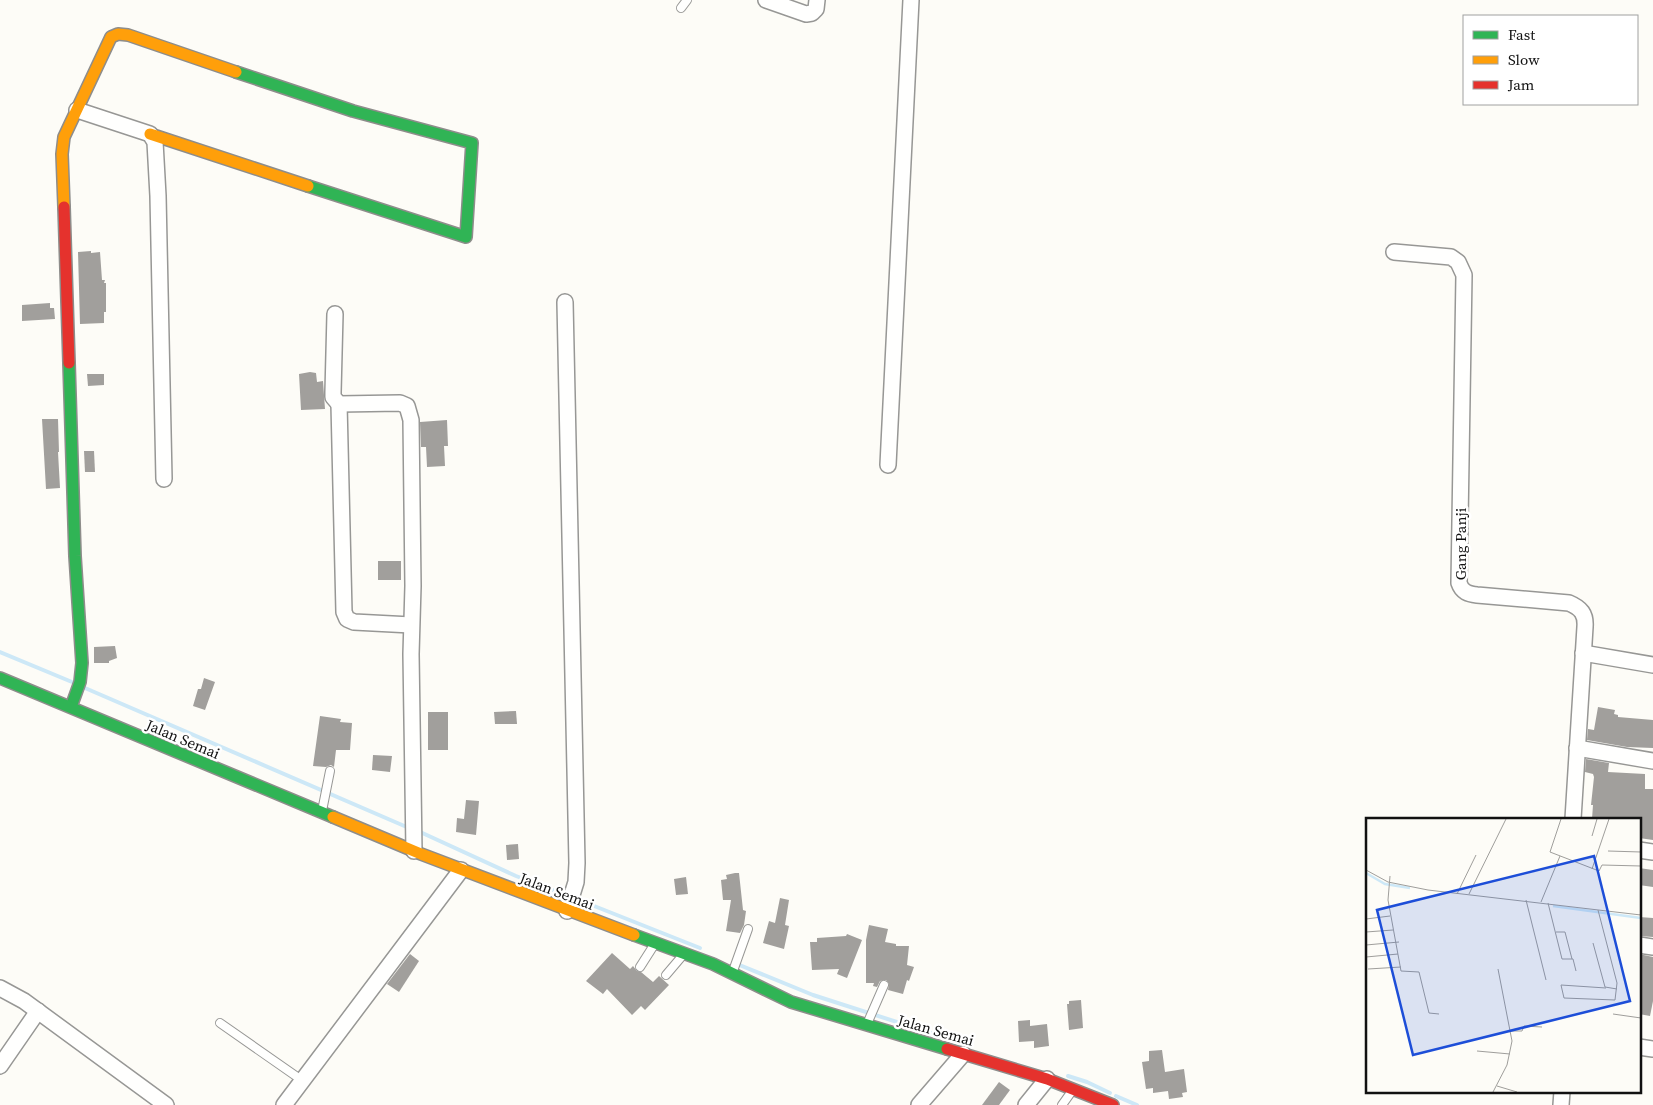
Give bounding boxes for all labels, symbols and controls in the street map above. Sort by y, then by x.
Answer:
legend [1463,15,1638,105]
text: Fast [1508,24,1535,45]
text: Slow [1508,49,1540,70]
text: Jam [1507,74,1535,95]
street label: Gang Panji [1450,508,1471,580]
street label: Jalan Semai [142,714,223,764]
inset map [1366,818,1640,1092]
street label: Jalan Semai [516,867,597,915]
street label: Jalan Semai [895,1009,977,1051]

